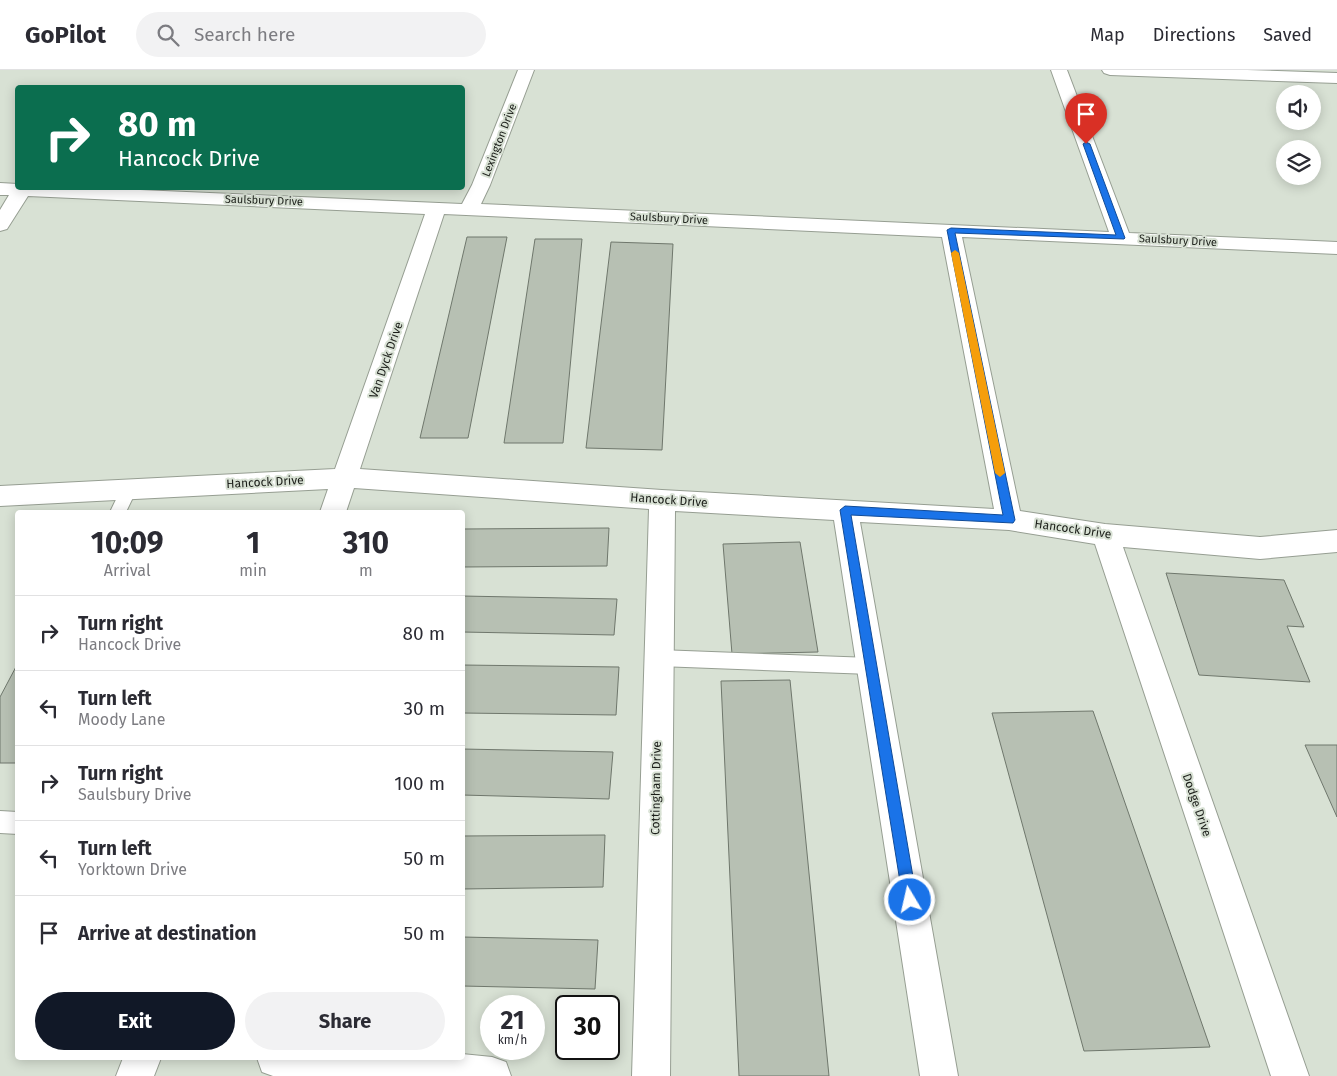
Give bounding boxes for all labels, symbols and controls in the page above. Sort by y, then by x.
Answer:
search box [136,12,486,57]
text: GoPilot [25,21,106,49]
icon: search [154,21,182,49]
text: Search here [194,23,295,46]
text: Map [1090,24,1125,46]
text: Directions [1153,24,1235,46]
text: Saved [1263,24,1312,46]
map controls [1276,85,1321,185]
button: sound [1276,85,1321,130]
pin [1065,93,1107,144]
icon: arrive [1072,100,1100,128]
street label: Lexington Drive [480,102,519,178]
text: 80 m [118,103,197,145]
icon: right [35,105,100,170]
button: layers [1276,140,1321,185]
text: Hancock Drive [118,145,260,172]
street label: Saulsbury Drive [225,193,303,208]
street label: Saulsbury Drive [630,210,708,227]
street label: Saulsbury Drive [1139,232,1217,249]
street label: Van Dyck Drive [366,320,406,400]
street label: Hancock Drive [226,473,304,491]
street label: Hancock Drive [630,490,708,510]
street label: Hancock Drive [1034,517,1112,541]
text: 10:09 [91,525,164,561]
text: 1 [246,525,260,561]
text: 310 [343,525,389,561]
text: Arrival [104,561,151,580]
text: min [239,561,267,580]
text: m [359,561,373,580]
text: Turn right [78,612,163,635]
icon: right [35,619,63,647]
text: 80 m [403,622,445,645]
text: Hancock Drive [78,635,181,654]
text: Turn left [78,687,152,710]
icon: left [35,694,63,722]
text: 30 m [404,697,445,720]
text: Moody Lane [78,710,165,729]
street label: Cottingham Drive [648,741,664,835]
text: Turn right [78,762,163,785]
icon: right [35,769,63,797]
text: 100 m [394,772,445,795]
street label: Dodge Drive [1180,772,1214,838]
text: Saulsbury Drive [78,785,192,804]
text: Turn left [78,837,152,860]
icon: left [35,844,63,872]
text: 50 m [404,847,445,870]
text: Yorktown Drive [78,860,187,879]
position arrow [883,873,935,925]
icon: arrive [35,919,63,947]
text: Arrive at destination [78,922,257,945]
text: 50 m [404,922,445,945]
button: Exit [35,992,235,1050]
button: Share [245,992,445,1050]
speed limit sign: 30 [555,995,620,1060]
text: 21 [501,1006,524,1036]
text: km/h [498,1033,527,1047]

